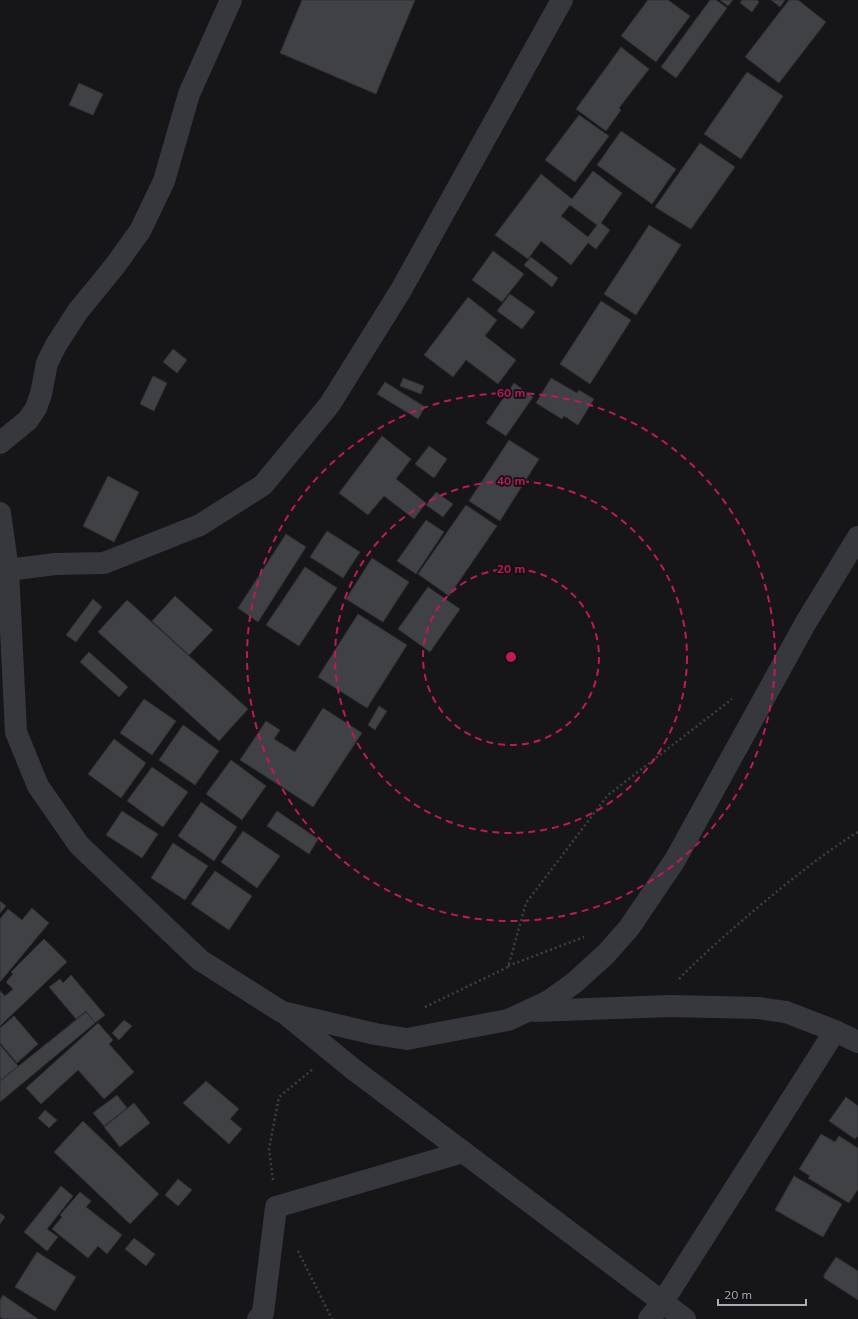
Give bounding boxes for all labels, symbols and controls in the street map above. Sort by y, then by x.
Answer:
text: 60 m [497,385,525,400]
text: 40 m [497,473,525,488]
text: 20 m [497,561,525,576]
centre of rings [504,650,518,664]
scale bar [718,1281,806,1307]
text: 20 m [724,1287,752,1302]

